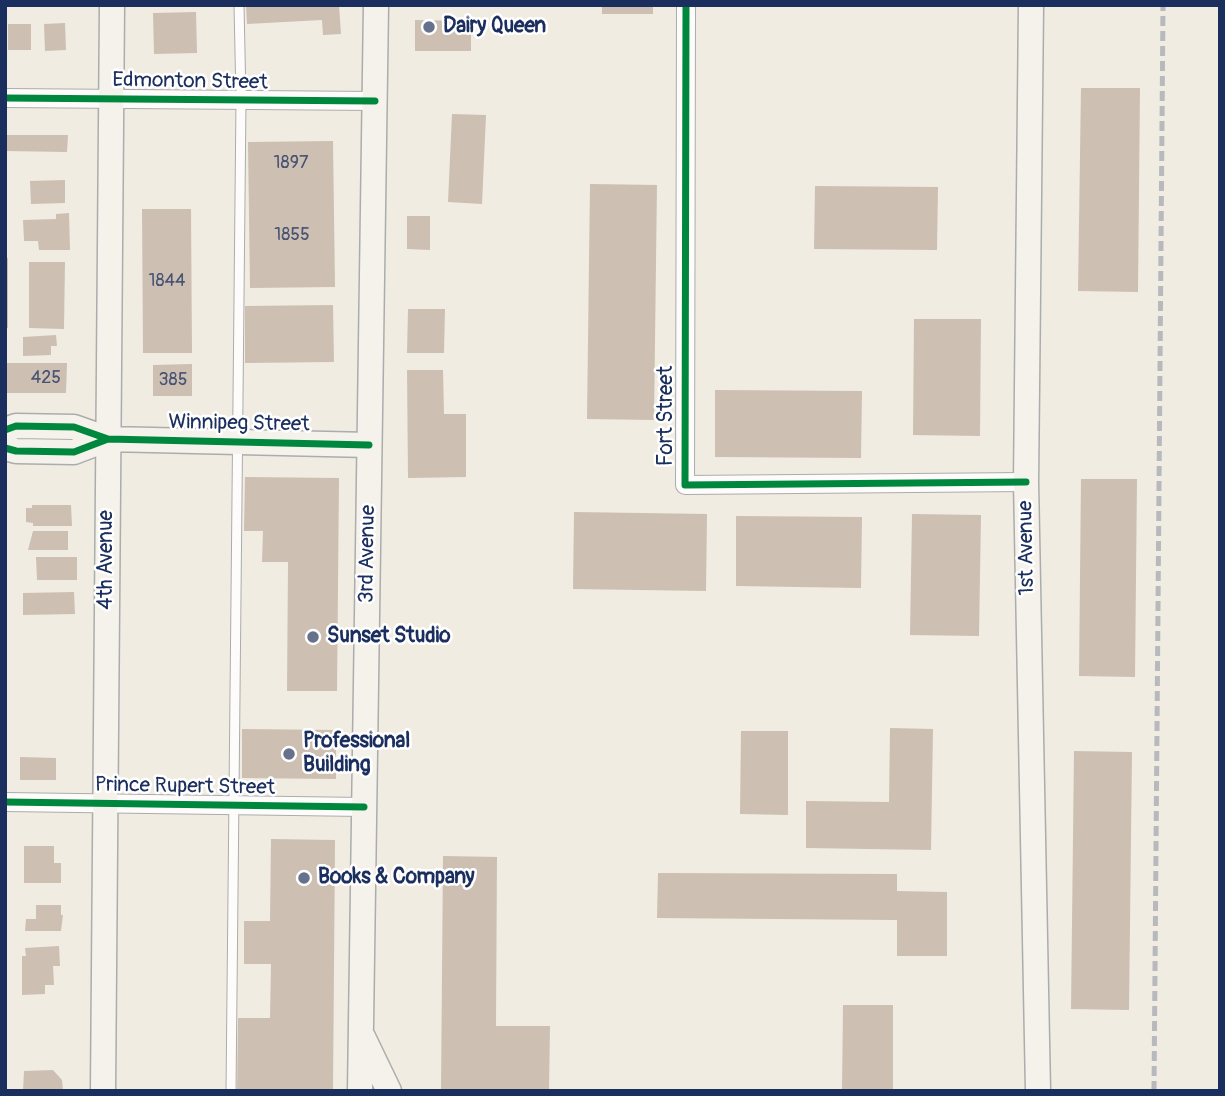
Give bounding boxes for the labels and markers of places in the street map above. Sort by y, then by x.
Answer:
place label: Dairy Queen [443,14,546,40]
marker: Dairy Queen [421,19,437,35]
place label: Sunset Studio [327,624,451,650]
marker: Sunset Studio [305,629,321,645]
place label: Professional Building [303,729,410,779]
marker: Professional Building [281,746,297,762]
place label: Books & Company [318,865,475,891]
marker: Books & Company [296,870,312,886]

